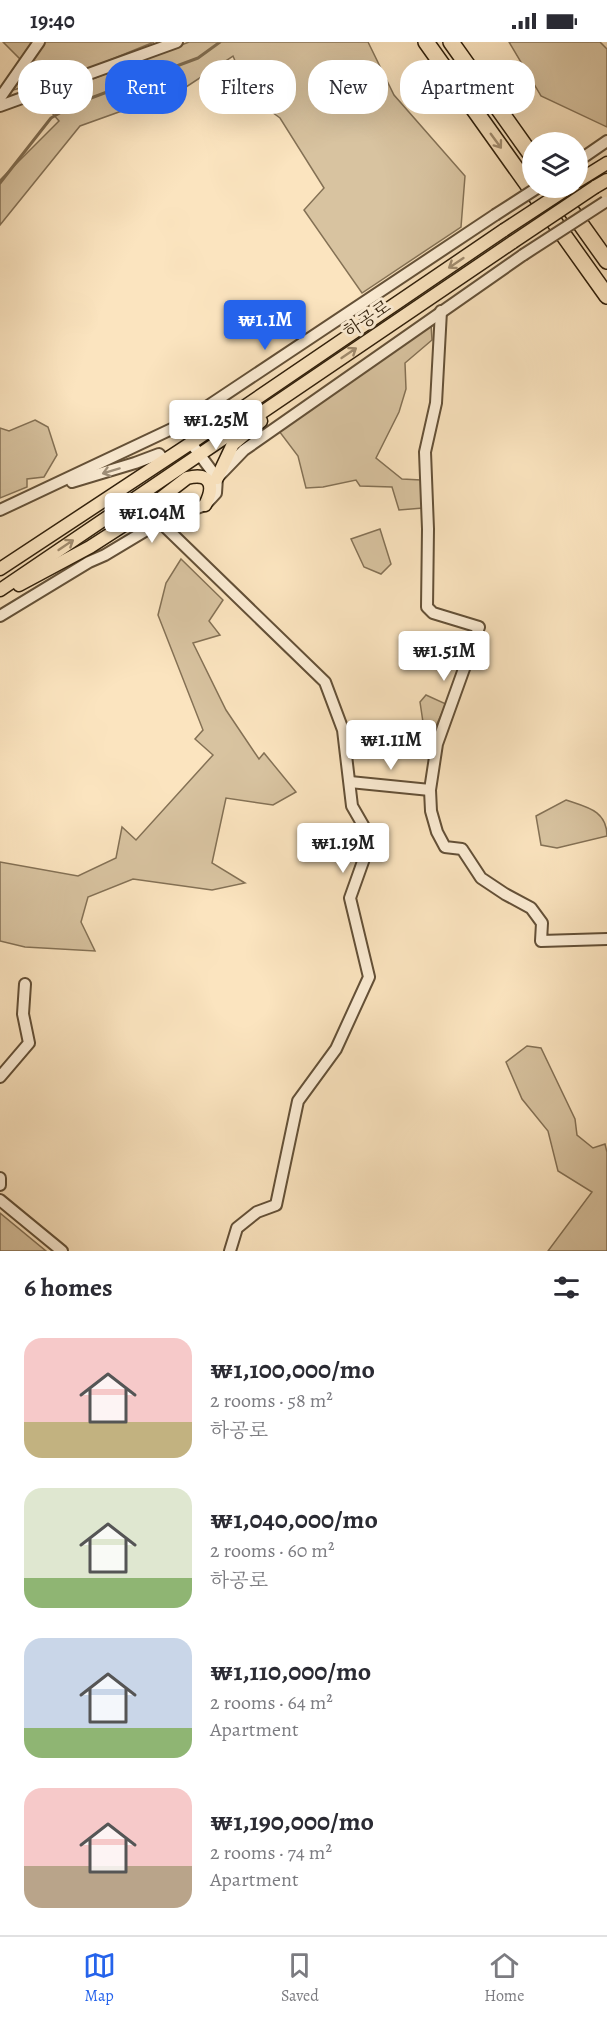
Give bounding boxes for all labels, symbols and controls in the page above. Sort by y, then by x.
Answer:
text: 19:40 [30,6,75,36]
chip: Buy [18,60,93,114]
chip: Rent [105,60,187,114]
chip: Filters [199,60,296,114]
chip: New [308,60,388,114]
chip: Apartment [400,60,535,114]
one-way arrow [490,132,502,148]
map controls [522,132,588,198]
button: layers [522,132,588,198]
one-way arrow [448,257,465,269]
street label: 하공로 [339,294,395,344]
pin: ₩1.1M [223,300,307,351]
text: ₩1.1M [238,306,292,333]
one-way arrow [340,347,356,359]
pin: ₩1.25M [167,400,265,451]
text: ₩1.25M [183,406,249,433]
one-way arrow [102,466,121,477]
pin: ₩1.04M [103,493,201,544]
text: ₩1.04M [119,499,185,526]
one-way arrow [57,539,73,551]
pin: ₩1.51M [395,631,493,682]
text: ₩1.51M [413,637,475,664]
pin: ₩1.11M [342,720,440,771]
text: ₩1.11M [360,726,422,753]
pin: ₩1.19M [294,823,392,874]
text: ₩1.19M [311,829,375,856]
text: 6 homes [24,1270,113,1305]
icon: filters [550,1271,583,1304]
text: ₩1,100,000/mo [210,1352,375,1387]
icon: home [72,1362,144,1434]
text: 2 rooms · 58 m² [210,1387,333,1414]
text: 하공로 [210,1417,268,1444]
text: ₩1,040,000/mo [210,1502,378,1537]
icon: home [72,1512,144,1584]
text: 2 rooms · 60 m² [210,1537,334,1564]
text: 하공로 [210,1567,268,1594]
text: ₩1,110,000/mo [210,1654,371,1689]
icon: home [72,1662,144,1734]
text: 2 rooms · 64 m² [210,1689,333,1716]
text: Apartment [210,1716,299,1743]
text: ₩1,190,000/mo [210,1804,374,1839]
icon: home [72,1812,144,1884]
text: 2 rooms · 74 m² [210,1839,332,1866]
text: Apartment [210,1866,299,1893]
tab: Map [83,1949,116,2007]
tab: Saved [281,1949,319,2007]
tab: Home [484,1949,524,2007]

